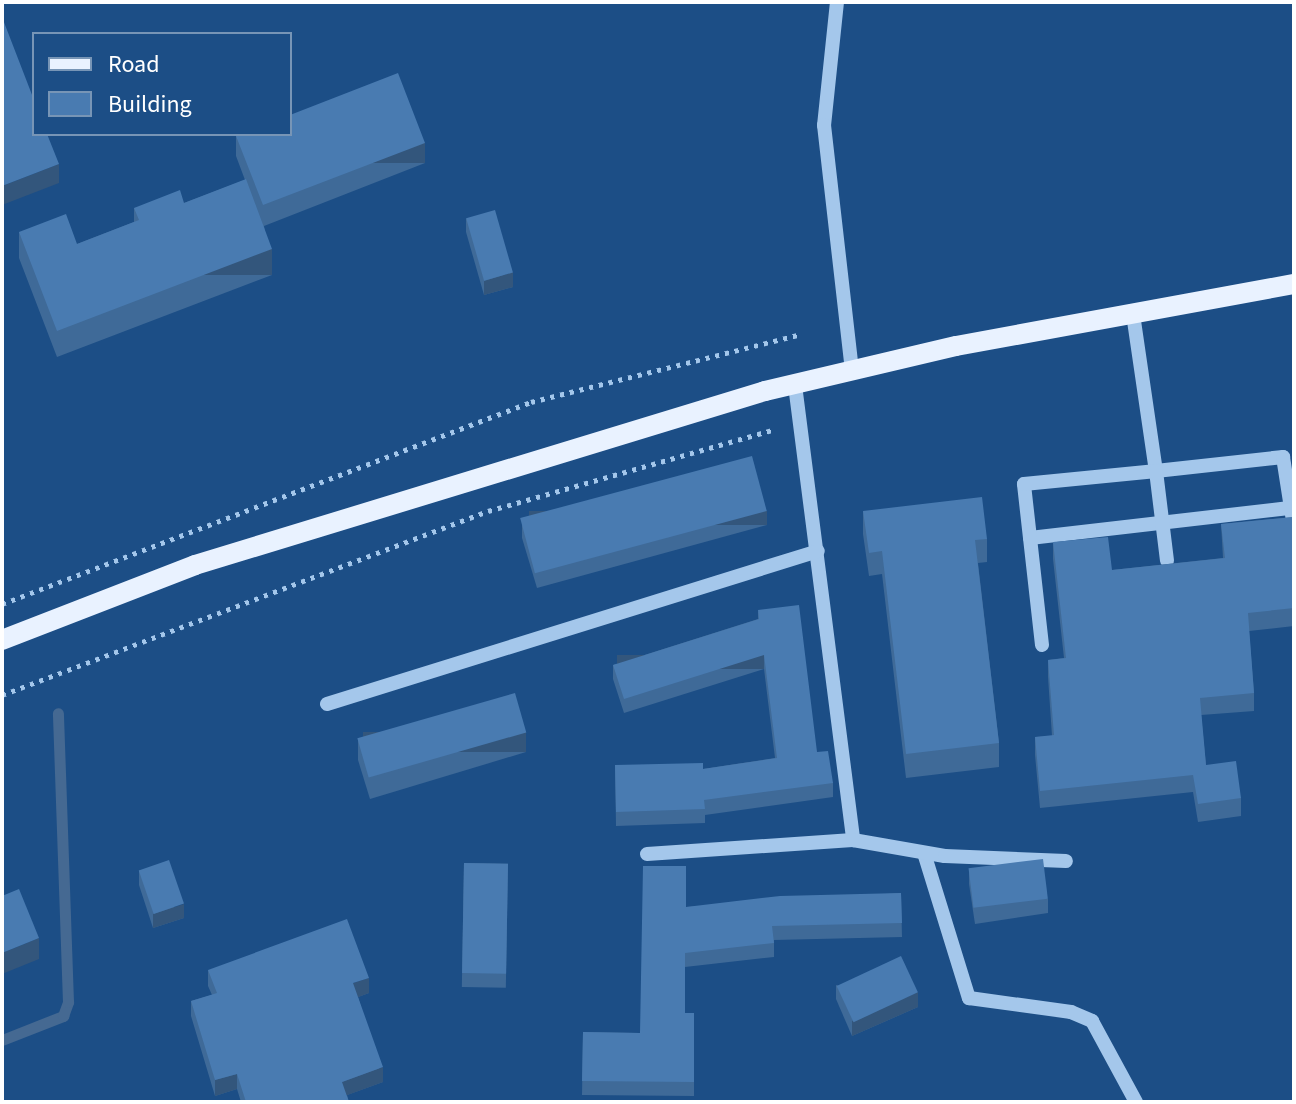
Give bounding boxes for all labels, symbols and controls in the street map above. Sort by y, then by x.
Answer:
legend [32,32,292,136]
text: Road [108,47,160,82]
text: Building [108,87,192,122]

